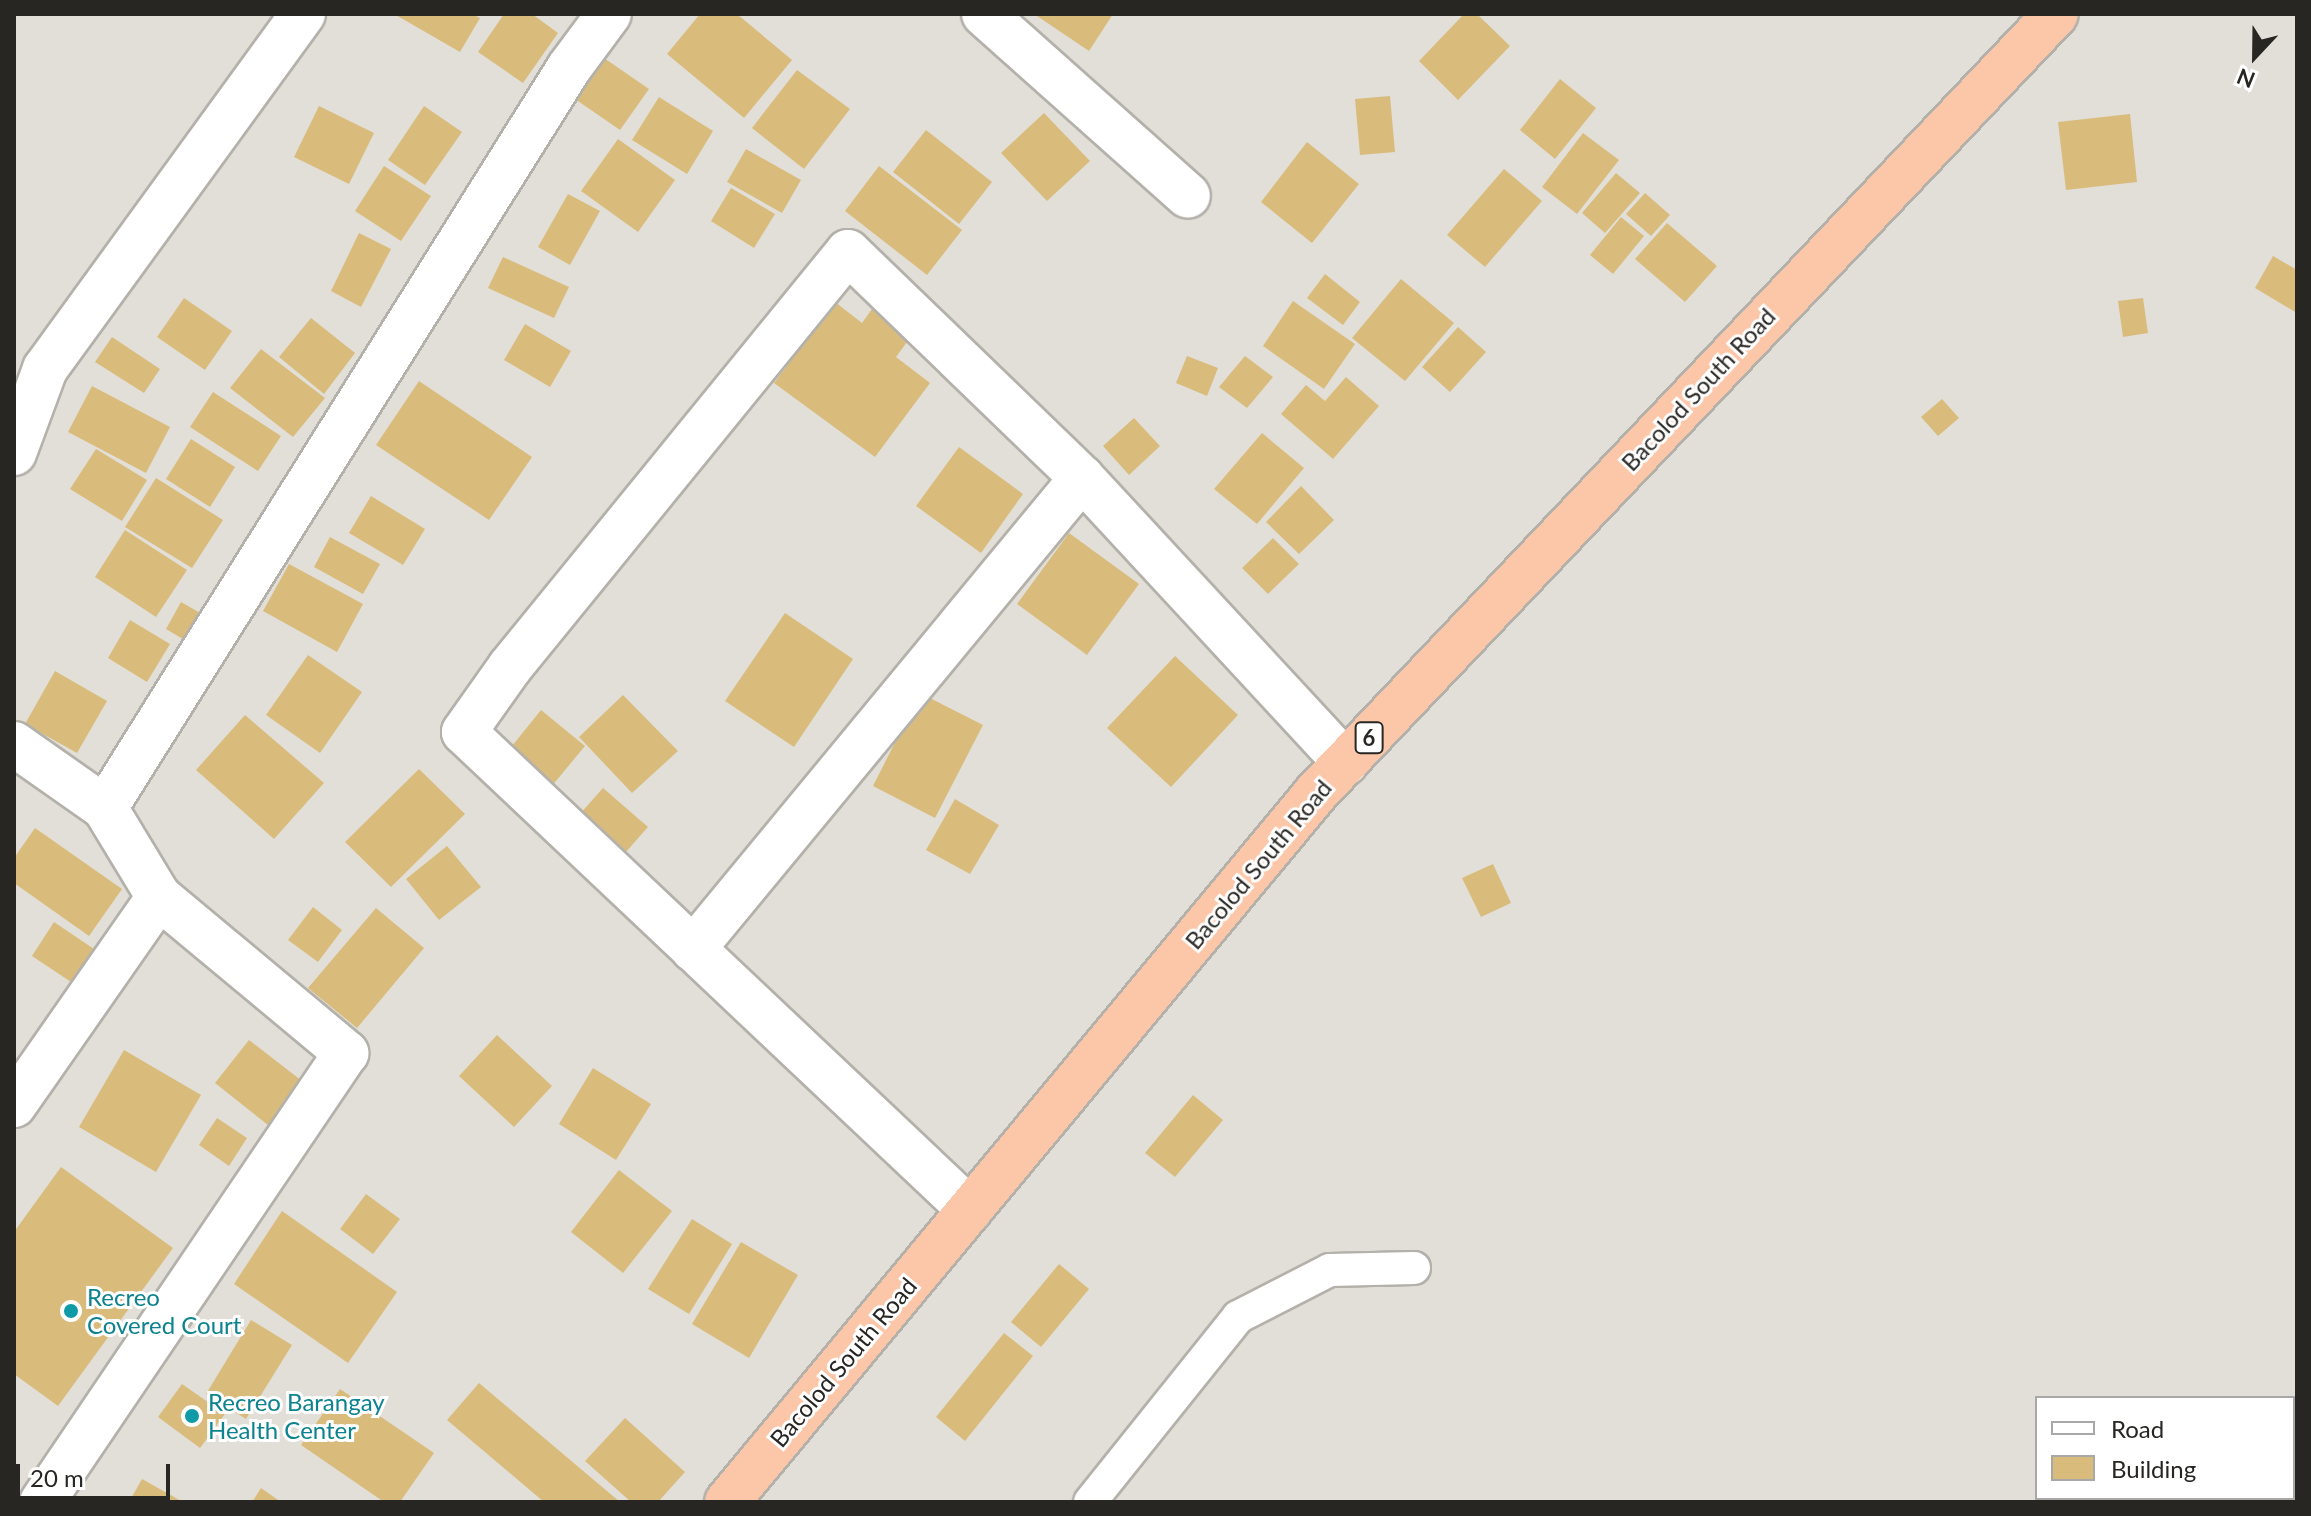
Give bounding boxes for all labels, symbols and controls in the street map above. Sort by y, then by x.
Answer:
north arrow [2215,16,2295,96]
text: N [2233,63,2259,94]
street label: Bacolod South Road [1615,302,1781,476]
road number: 6 [1353,720,1385,756]
street label: Bacolod South Road [1179,773,1337,955]
street label: Bacolod South Road [764,1271,922,1453]
place label: Recreo Covered Court [87,1283,241,1339]
marker: Recreo Covered Court [62,1302,80,1320]
place label: Recreo Barangay Health Center [208,1388,385,1444]
legend [2035,1396,2295,1500]
marker: Recreo Barangay Health Center [183,1407,201,1425]
text: Road [2111,1414,2164,1443]
scale bar [20,1448,174,1498]
text: Building [2111,1454,2196,1483]
text: 20 m [30,1463,84,1492]

